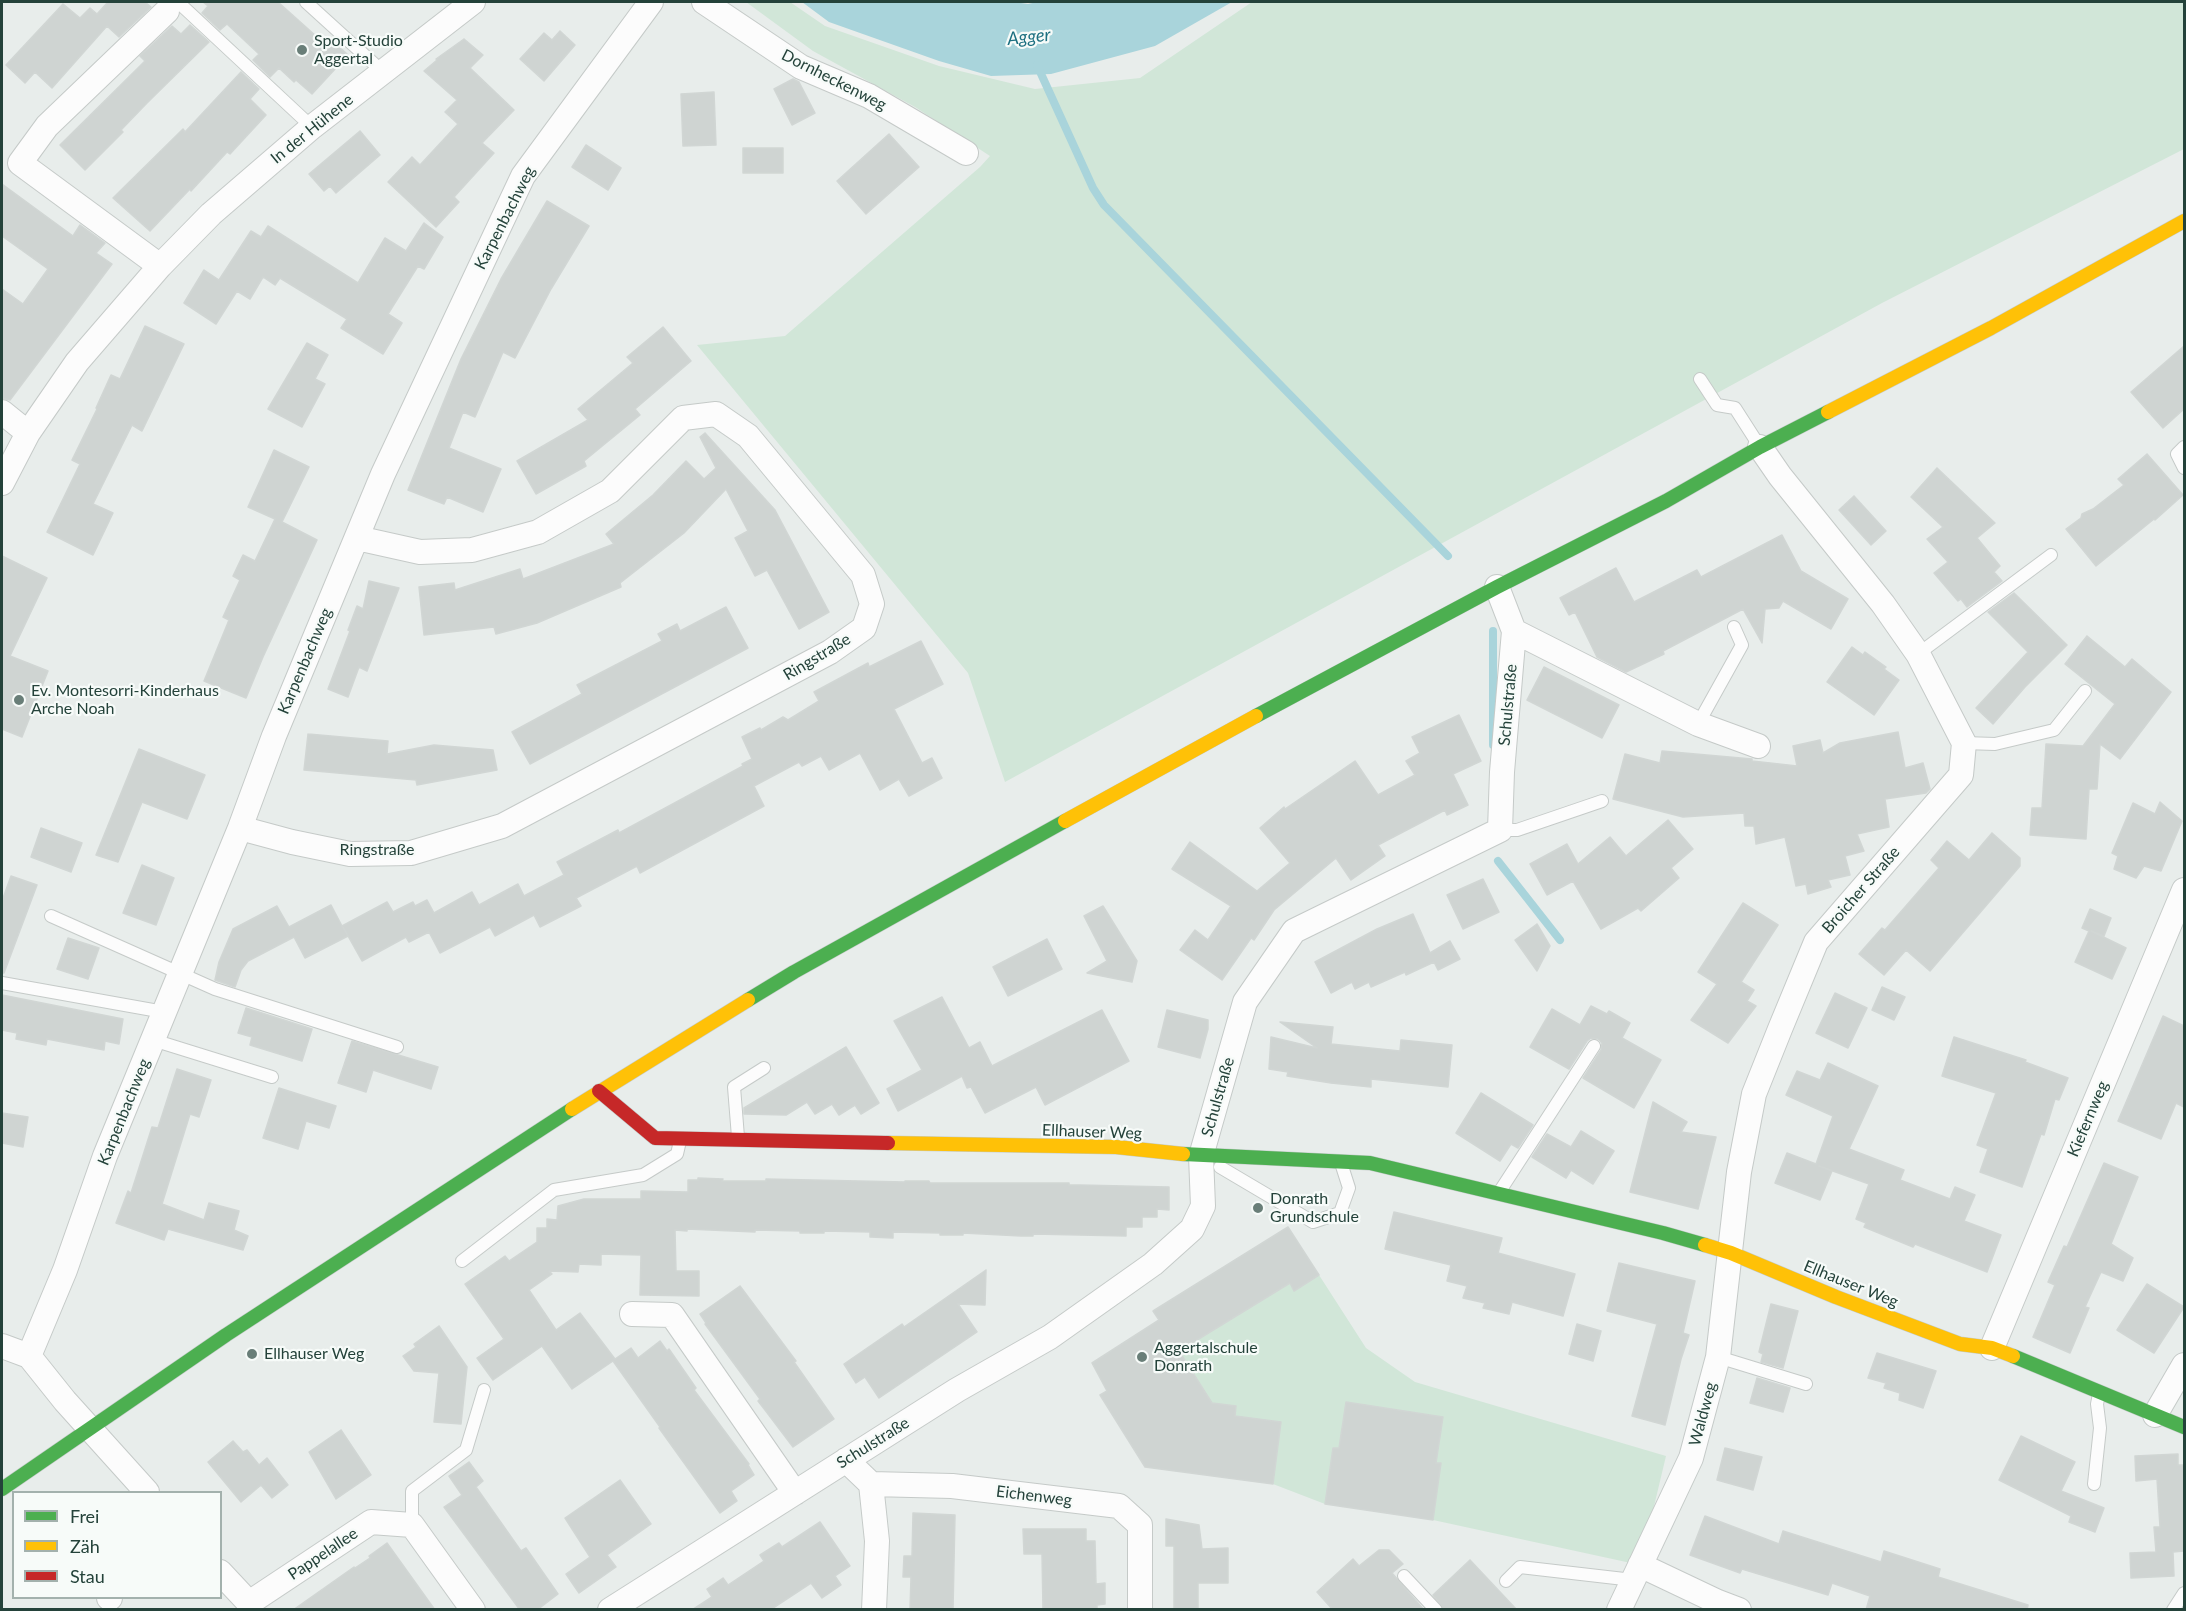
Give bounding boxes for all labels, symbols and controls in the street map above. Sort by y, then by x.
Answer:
water label: Agger [1006,24,1052,50]
place label: Sport-Studio Aggertal [314,31,403,69]
marker: Sport-Studio Aggertal [295,43,309,57]
street label: Dornheckenweg [778,45,890,115]
street label: In der Hühene [267,90,357,168]
street label: Karpenbachweg [471,163,539,273]
street label: Karpenbachweg [274,605,336,717]
street label: Ringstraße [780,629,854,685]
street label: Schulstraße [1495,663,1521,747]
place label: Ev. Montesorri-Kinderhaus Arche Noah [31,681,219,719]
marker: Ev. Montesorri-Kinderhaus Arche Noah [12,693,26,707]
street label: Ringstraße [339,840,415,860]
street label: Broicher Straße [1818,843,1904,937]
street label: Schulstraße [1197,1055,1239,1139]
street label: Karpenbachweg [94,1056,154,1168]
street label: Kiefernweg [2063,1078,2113,1160]
street label: Ellhauser Weg [1042,1121,1142,1143]
place label: Donrath Grundschule [1270,1189,1359,1227]
marker: Donrath Grundschule [1251,1201,1265,1215]
street label: Ellhauser Weg [1801,1256,1901,1312]
place label: Aggertalschule Donrath [1154,1338,1258,1376]
place label: Ellhauser Weg [264,1344,364,1364]
marker: Ellhauser Weg [245,1347,259,1361]
marker: Aggertalschule Donrath [1135,1350,1149,1364]
street label: Waldweg [1685,1380,1721,1448]
street label: Schulstraße [833,1413,913,1473]
street label: Eichenweg [995,1482,1073,1510]
legend [12,1491,222,1599]
text: Frei [70,1505,99,1527]
street label: Pappelallee [285,1524,361,1584]
text: Zäh [70,1535,100,1557]
text: Stau [70,1565,105,1587]

